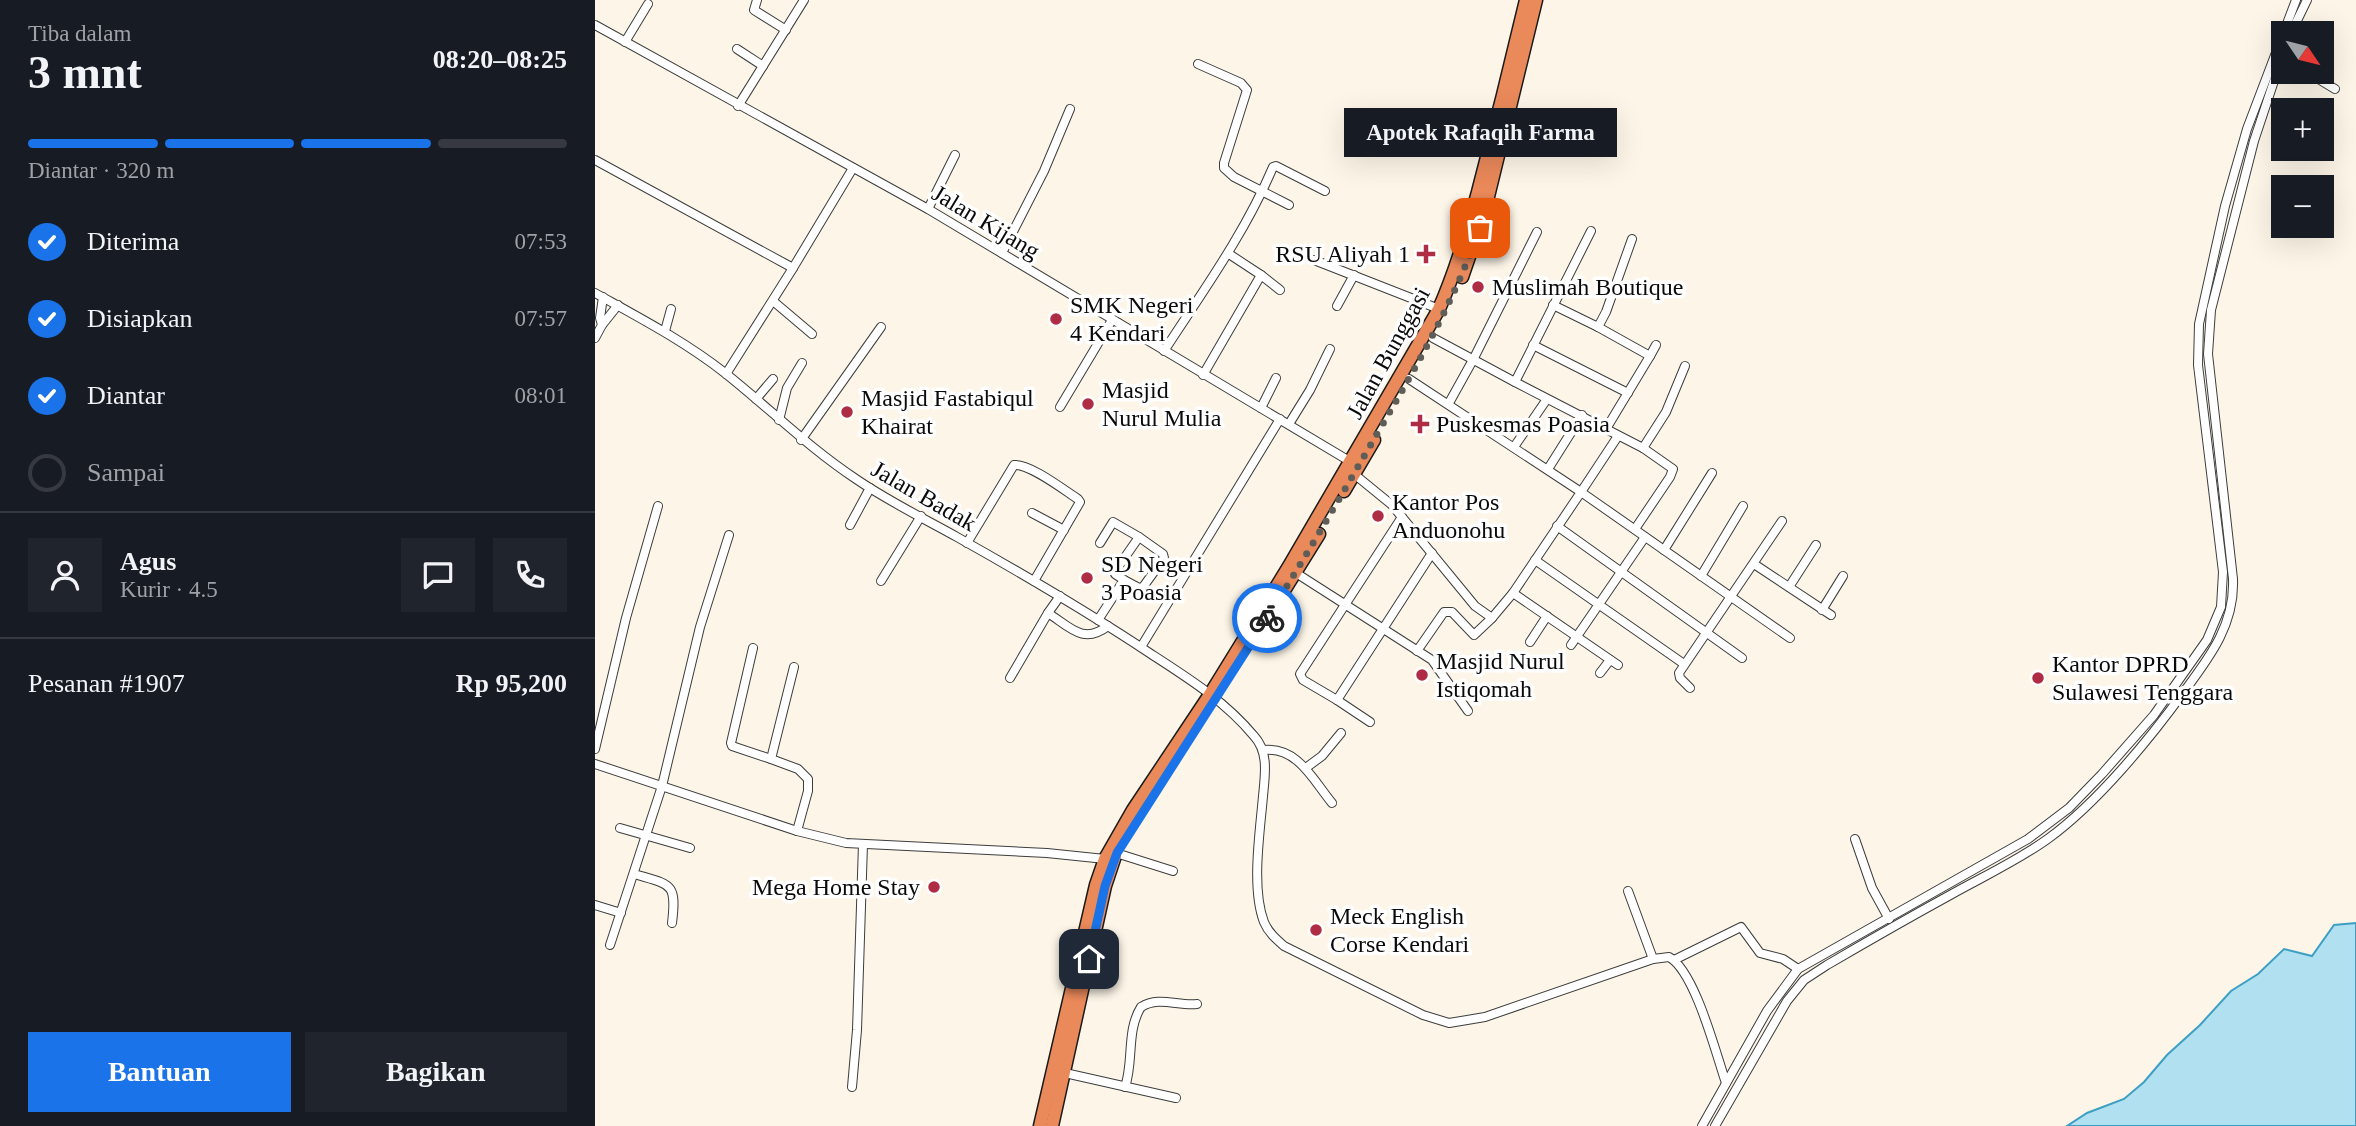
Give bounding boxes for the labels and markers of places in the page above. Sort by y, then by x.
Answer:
callout: Apotek Rafaqih Farma [1343,109,1617,158]
pin [1450,198,1510,258]
place label: RSU Aliyah 1 [1275,241,1410,267]
marker: RSU Aliyah 1 [1416,244,1436,264]
place label: Muslimah Boutique [1492,274,1683,300]
marker: Muslimah Boutique [1470,279,1486,295]
place label: SMK Negeri 4 Kendari [1070,292,1194,346]
marker: SMK Negeri 4 Kendari [1048,311,1064,327]
place label: Masjid Nurul Mulia [1102,377,1222,431]
place label: Masjid Fastabiqul Khairat [861,385,1034,439]
marker: Masjid Nurul Mulia [1080,396,1096,412]
marker: Masjid Fastabiqul Khairat [839,404,855,420]
place label: Puskesmas Poasia [1436,411,1610,437]
marker: Puskesmas Poasia [1410,414,1430,434]
place label: Kantor Pos Anduonohu [1392,489,1505,543]
marker: Kantor Pos Anduonohu [1370,508,1386,524]
place label: SD Negeri 3 Poasia [1101,551,1203,605]
marker: SD Negeri 3 Poasia [1079,570,1095,586]
place label: Masjid Nurul Istiqomah [1436,648,1565,702]
place label: Kantor DPRD Sulawesi Tenggara [2052,651,2234,705]
marker: Masjid Nurul Istiqomah [1414,667,1430,683]
marker: Kantor DPRD Sulawesi Tenggara [2030,670,2046,686]
place label: Mega Home Stay [752,874,920,900]
marker: Mega Home Stay [926,879,942,895]
place label: Meck English Corse Kendari [1330,903,1470,957]
marker: Meck English Corse Kendari [1308,922,1324,938]
pin [1059,929,1119,989]

